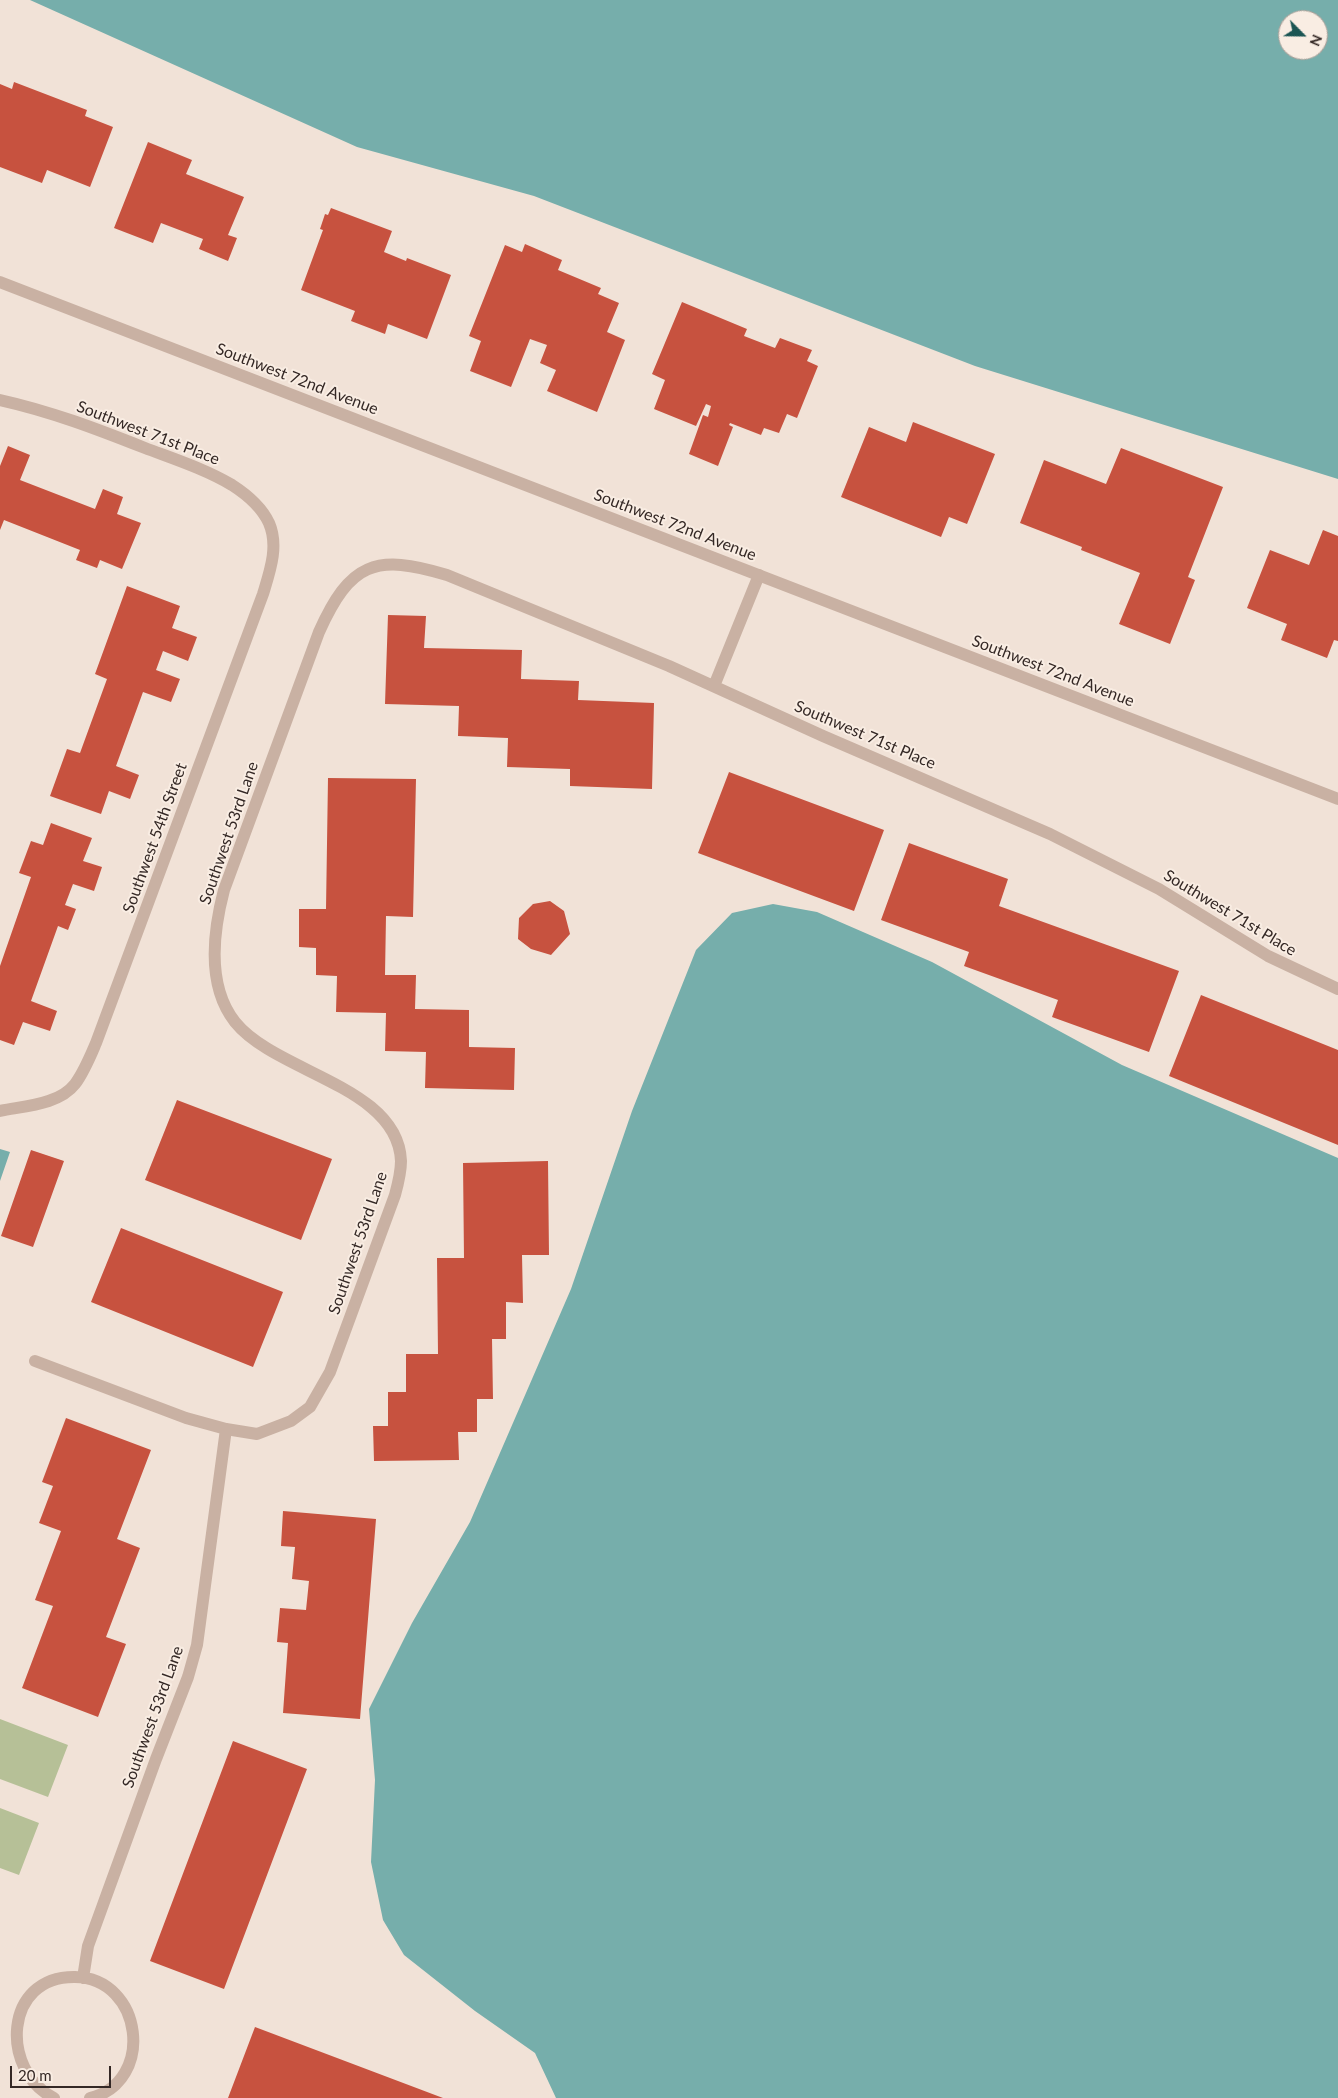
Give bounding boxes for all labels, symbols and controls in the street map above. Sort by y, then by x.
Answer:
north arrow [1278,10,1328,60]
text: N [1306,32,1326,49]
street label: Southwest 72nd Avenue [213,339,381,419]
street label: Southwest 71st Place [74,397,222,469]
street label: Southwest 72nd Avenue [591,485,759,565]
street label: Southwest 72nd Avenue [969,631,1137,711]
street label: Southwest 71st Place [792,697,938,773]
street label: Southwest 53rd Lane [196,759,262,907]
street label: Southwest 54th Street [119,760,191,916]
street label: Southwest 71st Place [1160,866,1300,960]
street label: Southwest 53rd Lane [325,1169,391,1317]
street label: Southwest 53rd Lane [118,1643,188,1791]
scale bar [12,2056,114,2088]
text: 20 m [18,2066,52,2084]

